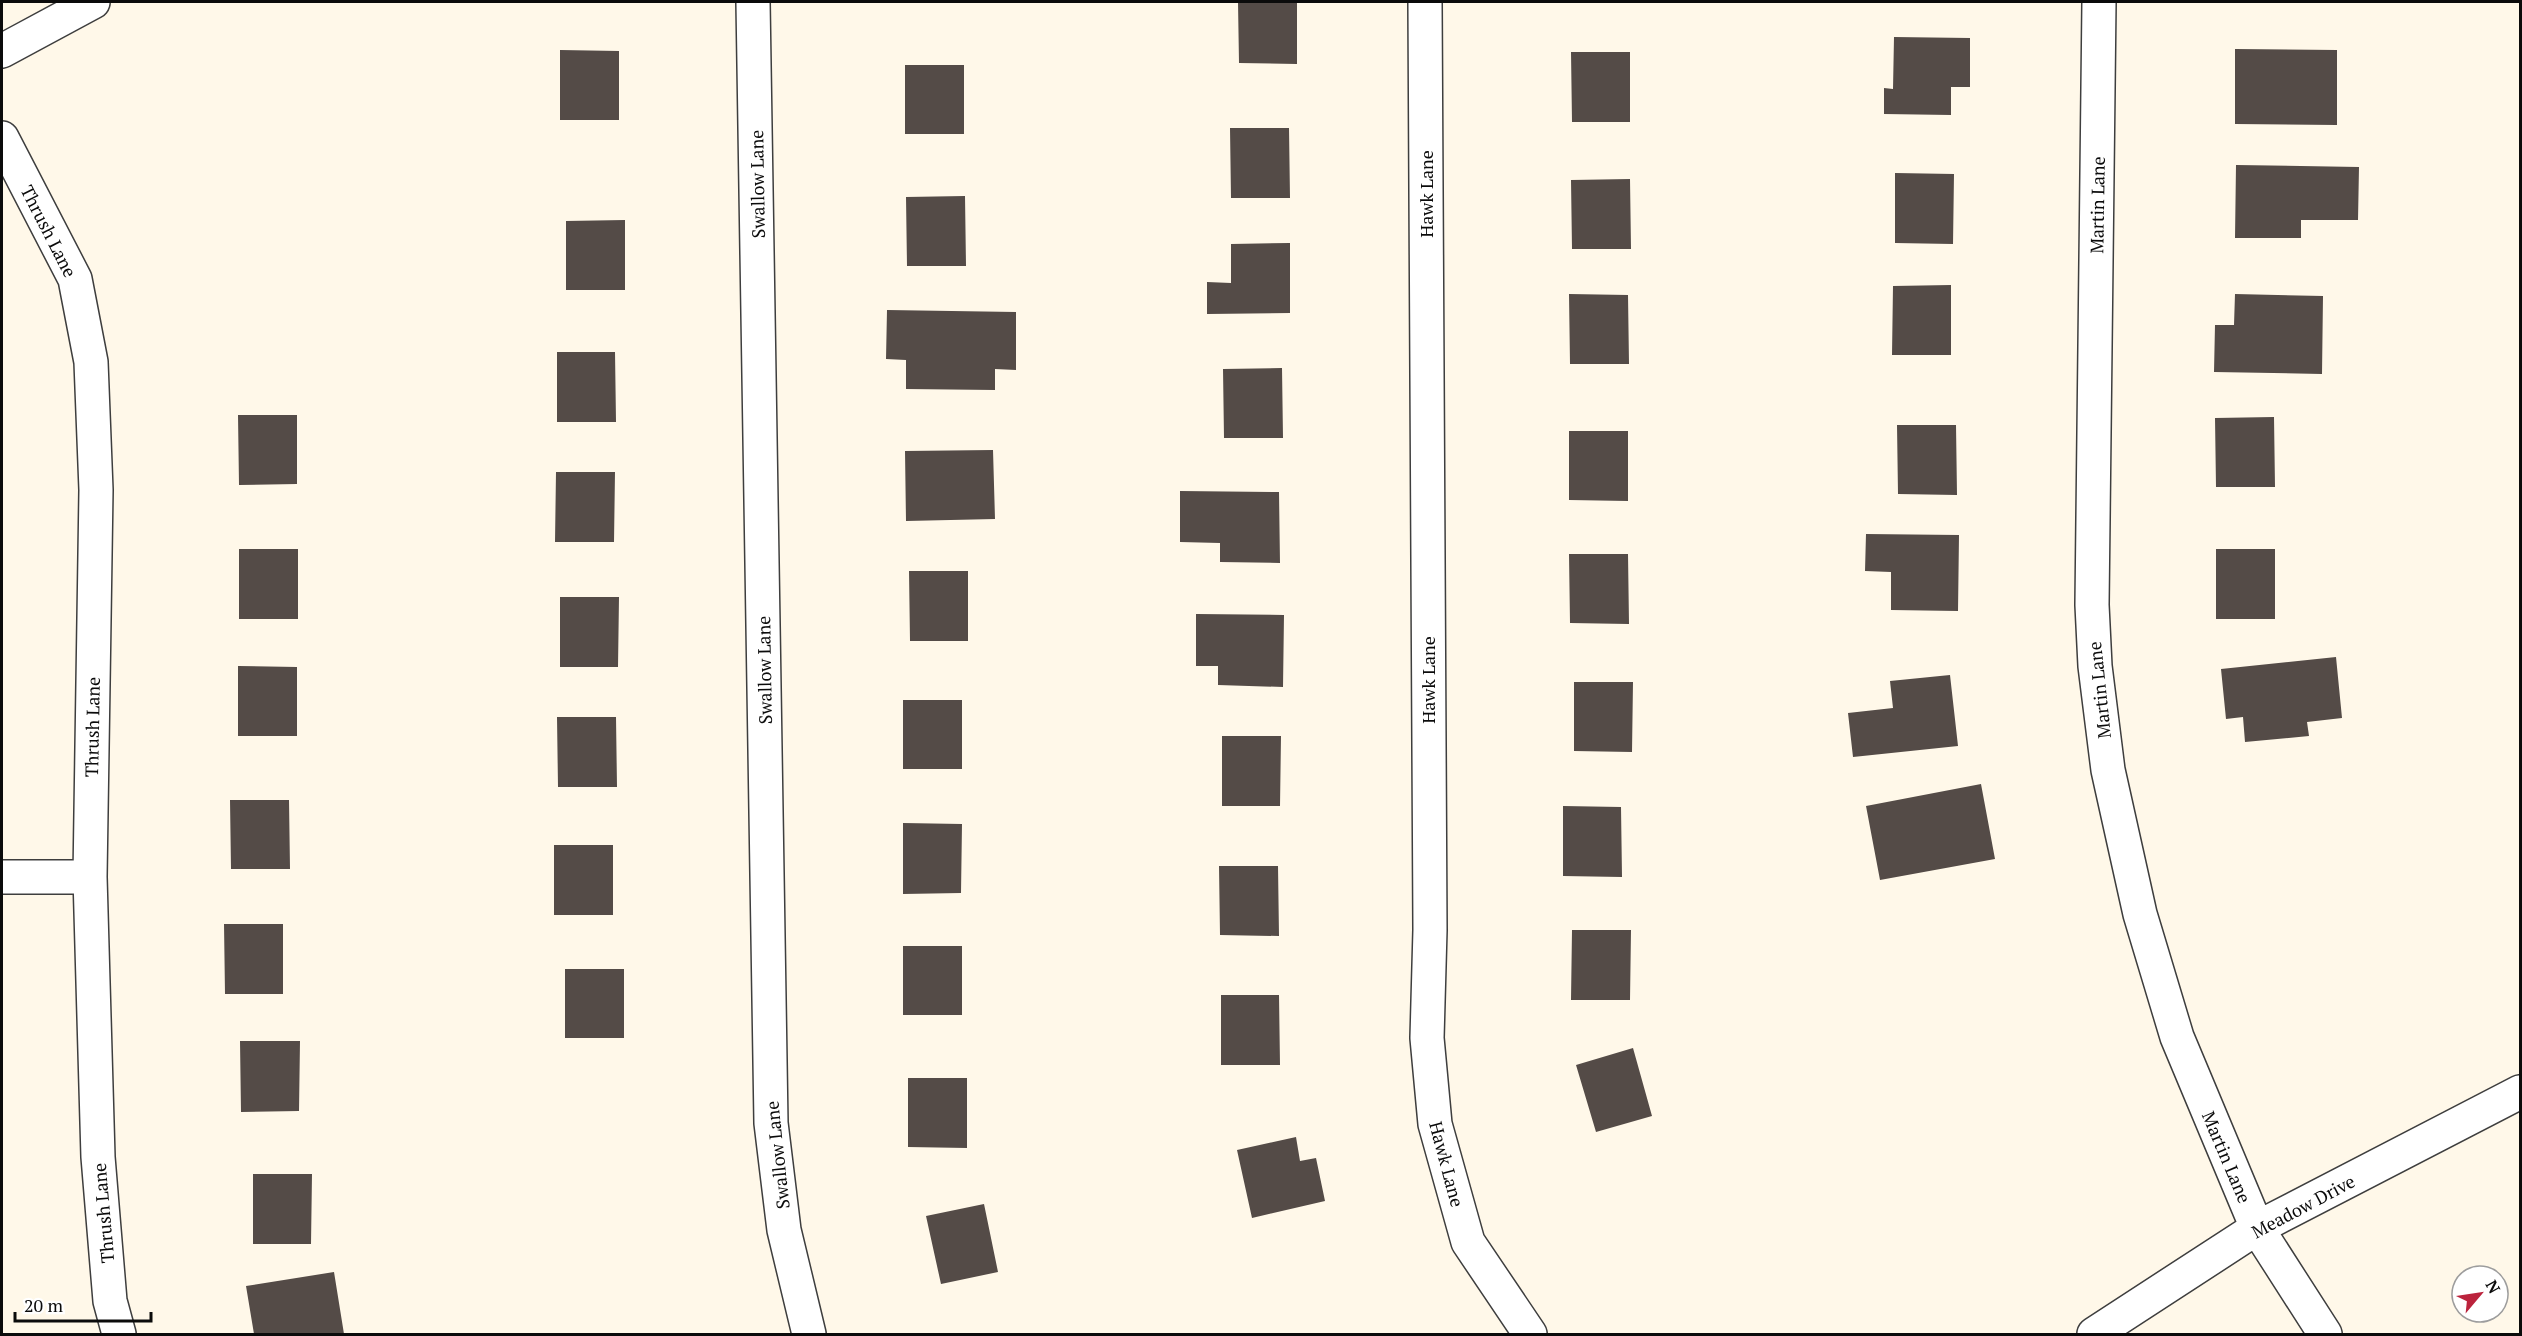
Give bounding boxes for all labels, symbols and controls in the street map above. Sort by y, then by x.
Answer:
street label: Swallow Lane [744,129,770,239]
street label: Hawk Lane [1414,150,1438,238]
street label: Martin Lane [2084,156,2110,254]
street label: Thrush Lane [16,181,82,281]
street label: Swallow Lane [751,615,777,725]
street label: Hawk Lane [1416,636,1440,724]
street label: Martin Lane [2082,640,2116,740]
street label: Thrush Lane [79,677,105,777]
street label: Swallow Lane [759,1100,795,1210]
street label: Martin Lane [2197,1107,2257,1207]
street label: Hawk Lane [1424,1119,1470,1209]
street label: Thrush Lane [87,1162,119,1264]
street label: Meadow Drive [2247,1169,2359,1243]
north arrow [2450,1264,2510,1324]
text: N [2481,1276,2506,1297]
scale bar [15,1285,152,1323]
text: 20 m [24,1293,64,1317]

